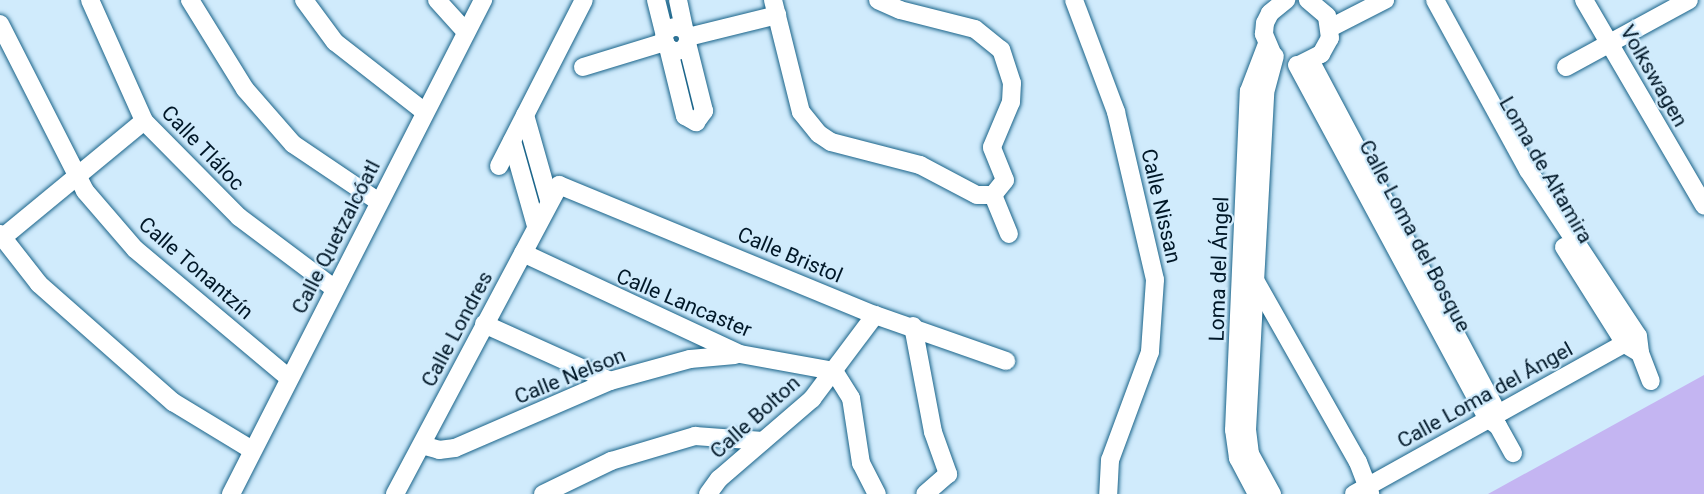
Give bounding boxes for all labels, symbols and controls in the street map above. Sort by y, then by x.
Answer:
street label: Volkswagen [1615,21,1693,131]
street label: Loma de Altamira [1494,92,1598,248]
street label: Calle Tláloc [156,100,250,196]
street label: Calle Loma del Bosque [1354,136,1476,336]
street label: Calle Nissan [1136,146,1186,266]
street label: Calle Quetzalcóatl [286,156,386,318]
street label: Loma del Ángel [1204,196,1234,342]
street label: Calle Tonantzín [133,211,259,325]
street label: Calle Bristol [734,222,846,288]
street label: Calle Lancaster [613,263,755,343]
street label: Calle Londres [416,267,498,391]
street label: Calle Loma del Ángel [1393,336,1577,454]
street label: Calle Nelson [511,342,629,410]
street label: Calle Bolton [705,370,805,464]

